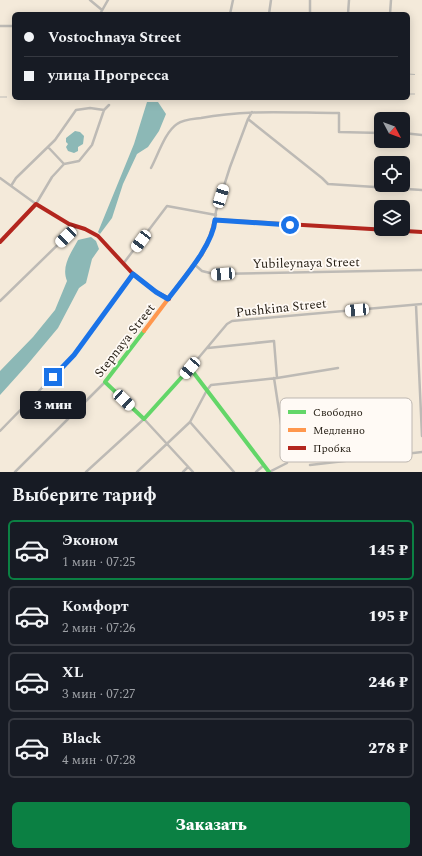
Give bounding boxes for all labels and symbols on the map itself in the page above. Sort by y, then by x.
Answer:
north arrow [374,112,410,148]
car [212,183,230,209]
route start [281,216,299,234]
car [53,224,79,250]
car [129,228,153,254]
street label: Yubileynaya Street [252,252,360,274]
car [211,267,235,281]
street label: Pushkina Street [235,293,328,323]
street label: Stepnaya Street [89,299,160,382]
car [345,303,369,317]
car [178,355,202,381]
route end [44,368,62,386]
car [111,387,137,413]
callout: 3 мин [20,391,86,419]
legend [280,398,412,462]
text: Свободно [313,404,363,421]
text: Медленно [313,422,365,439]
text: Пробка [313,440,352,457]

